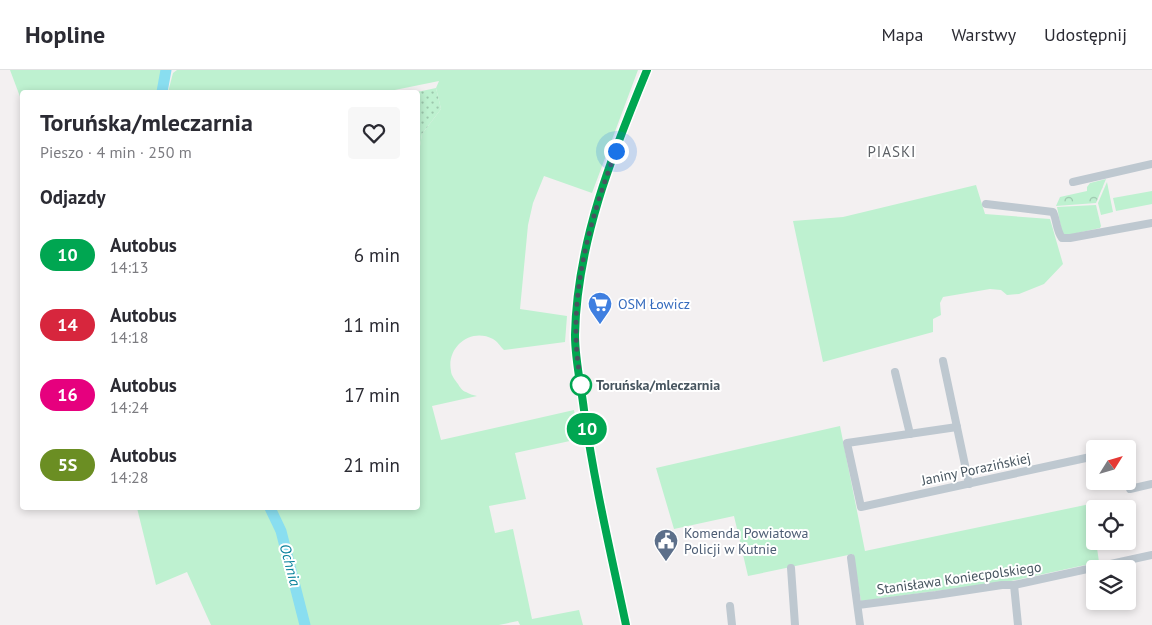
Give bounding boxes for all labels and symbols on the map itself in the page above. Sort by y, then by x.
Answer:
your location [604,139,629,164]
district label: PIASKI [867,142,917,161]
supermarket icon: OSM Łowicz [587,291,613,325]
place label: OSM Łowicz [618,295,690,313]
marker: Toruńska/mleczarnia [570,374,592,396]
place label: Toruńska/mleczarnia [596,376,720,394]
line badge: 10 [564,413,610,445]
north arrow [1086,440,1136,490]
street label: Janiny Porazińskiej [919,449,1032,490]
place label: Komenda Powiatowa Policji w Kutnie [684,524,809,558]
public building icon: Komenda Powiatowa Policji w Kutnie [653,528,679,562]
water label: Ochnia [276,542,305,589]
street label: Stanisława Koniecpolskiego [876,558,1042,598]

